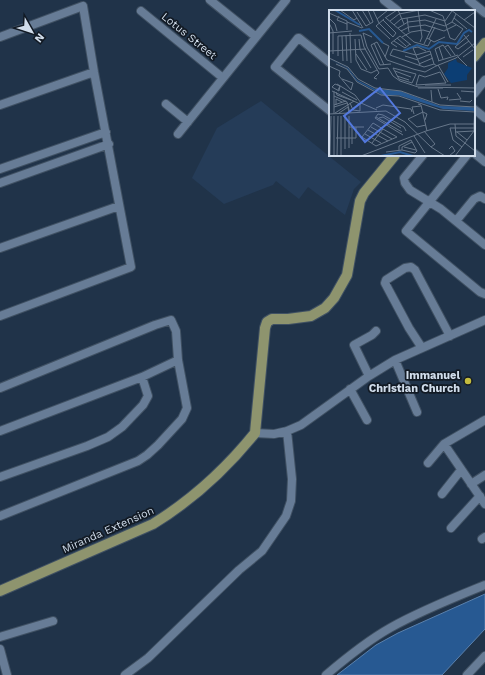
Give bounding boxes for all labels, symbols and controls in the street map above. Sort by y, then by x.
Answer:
street label: Lotus Street [159,10,219,62]
inset map [329,10,475,156]
north arrow [12,12,52,52]
text: N [32,31,47,45]
place label: Immanuel Christian Church [369,369,460,395]
marker: Immanuel Christian Church [463,376,473,386]
street label: Miranda Extension [60,504,156,556]

